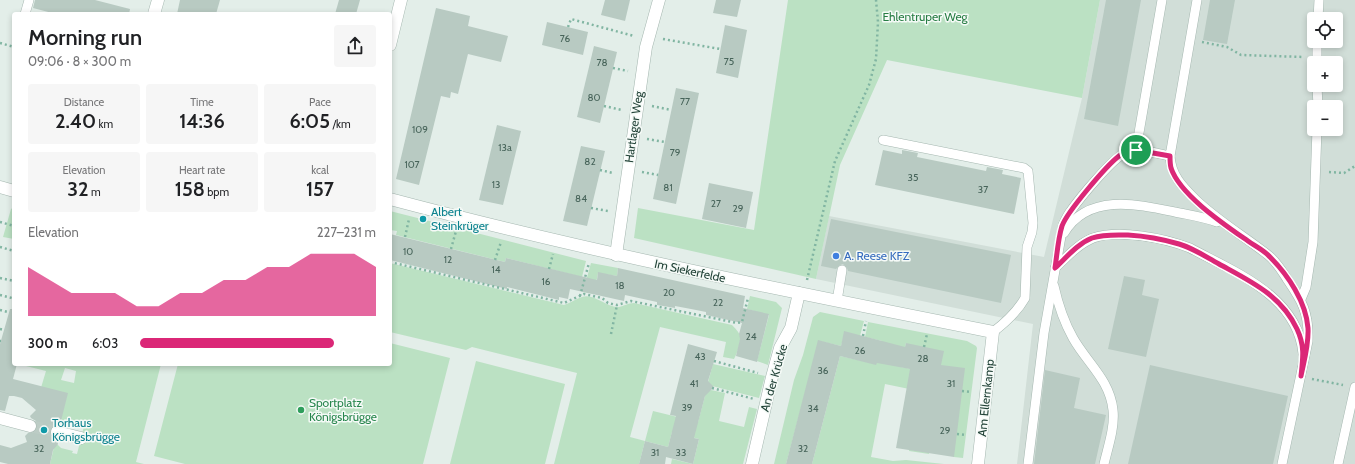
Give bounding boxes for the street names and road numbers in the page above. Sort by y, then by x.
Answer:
street label: Hartlager Weg [621,89,646,164]
street label: Im Siekerfelde [653,256,727,285]
street label: An der Krücke [757,342,790,413]
street label: Am Ellernkamp [974,358,997,437]

